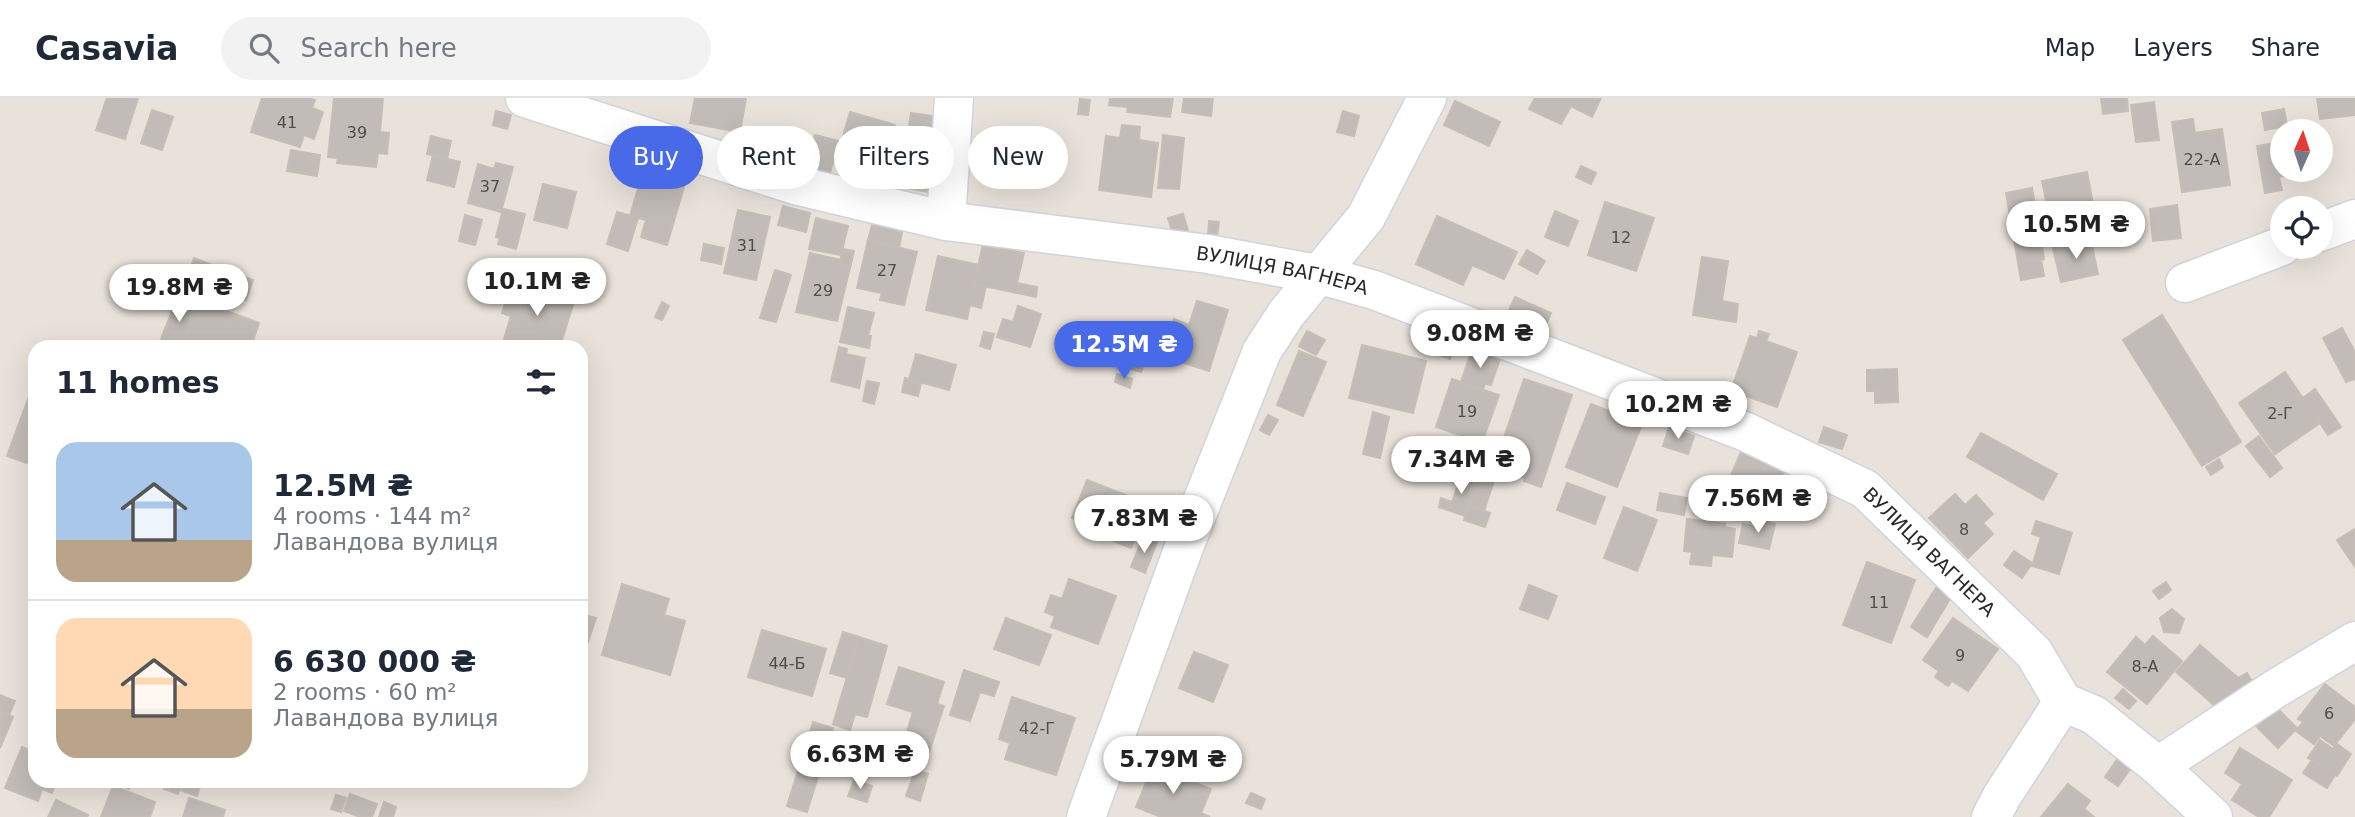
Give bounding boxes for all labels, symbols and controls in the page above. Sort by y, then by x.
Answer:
search box [221,17,711,80]
text: Casavia [35,29,179,68]
icon: search [245,29,283,67]
text: Search here [301,33,457,63]
text: Map [2045,34,2095,62]
text: Layers [2133,34,2213,62]
text: Share [2251,34,2320,62]
house number: 41 [277,113,297,132]
north arrow [2270,119,2333,182]
map controls [2270,119,2333,259]
house number: 39 [347,123,367,142]
chip: Buy [609,126,703,189]
chip: Rent [717,126,820,189]
chip: Filters [834,126,954,189]
chip: New [968,126,1068,189]
house number: 22-А [2183,150,2221,169]
house number: 37 [480,177,500,196]
button: locate [2270,196,2333,259]
pin: 10.5M ₴ [2011,202,2141,261]
text: 10.5M ₴ [2022,211,2130,237]
house number: 12 [1611,228,1631,247]
house number: 31 [737,236,757,255]
street label: ВУЛИЦЯ ВАГНЕРА [1195,242,1371,299]
pin: 10.1M ₴ [472,258,602,318]
house number: 27 [877,261,897,280]
pin: 19.8M ₴ [114,264,244,324]
text: 10.1M ₴ [483,268,591,294]
text: 19.8M ₴ [125,274,233,300]
house number: 29 [813,281,833,300]
pin: 9.08M ₴ [1415,310,1545,370]
text: 9.08M ₴ [1426,320,1534,346]
pin: 12.5M ₴ [1059,322,1189,381]
text: 12.5M ₴ [1070,331,1178,357]
icon: filters [522,363,560,401]
text: 11 homes [56,365,220,400]
pin: 10.2M ₴ [1613,382,1743,441]
text: 10.2M ₴ [1624,391,1732,417]
house number: 19 [1457,402,1477,421]
house number: 2-Г [2267,404,2293,423]
pin: 7.34M ₴ [1396,436,1526,496]
text: 7.34M ₴ [1407,446,1515,472]
text: 12.5M ₴ [273,468,413,503]
icon: home [112,470,196,554]
pin: 7.56M ₴ [1693,476,1823,535]
street label: ВУЛИЦЯ ВАГНЕРА [1859,483,2000,621]
text: 7.56M ₴ [1704,485,1812,511]
pin: 7.83M ₴ [1079,496,1209,555]
text: 4 rooms · 144 m² [273,503,471,529]
text: 7.83M ₴ [1090,505,1198,531]
house number: 8 [1959,520,1969,539]
text: Лавандова вулиця [273,529,498,555]
house number: 11 [1869,593,1889,612]
text: 6 630 000 ₴ [273,644,476,679]
icon: home [112,646,196,730]
house number: 9 [1955,646,1965,665]
house number: 44-Б [768,654,806,673]
house number: 8-А [2132,657,2159,676]
text: 2 rooms · 60 m² [273,679,457,705]
house number: 6 [2324,704,2334,723]
text: Лавандова вулиця [273,705,498,731]
house number: 42-Г [1019,719,1055,738]
pin: 6.63M ₴ [795,732,925,791]
pin: 5.79M ₴ [1108,736,1238,796]
text: 6.63M ₴ [806,741,914,767]
text: 5.79M ₴ [1119,746,1227,772]

